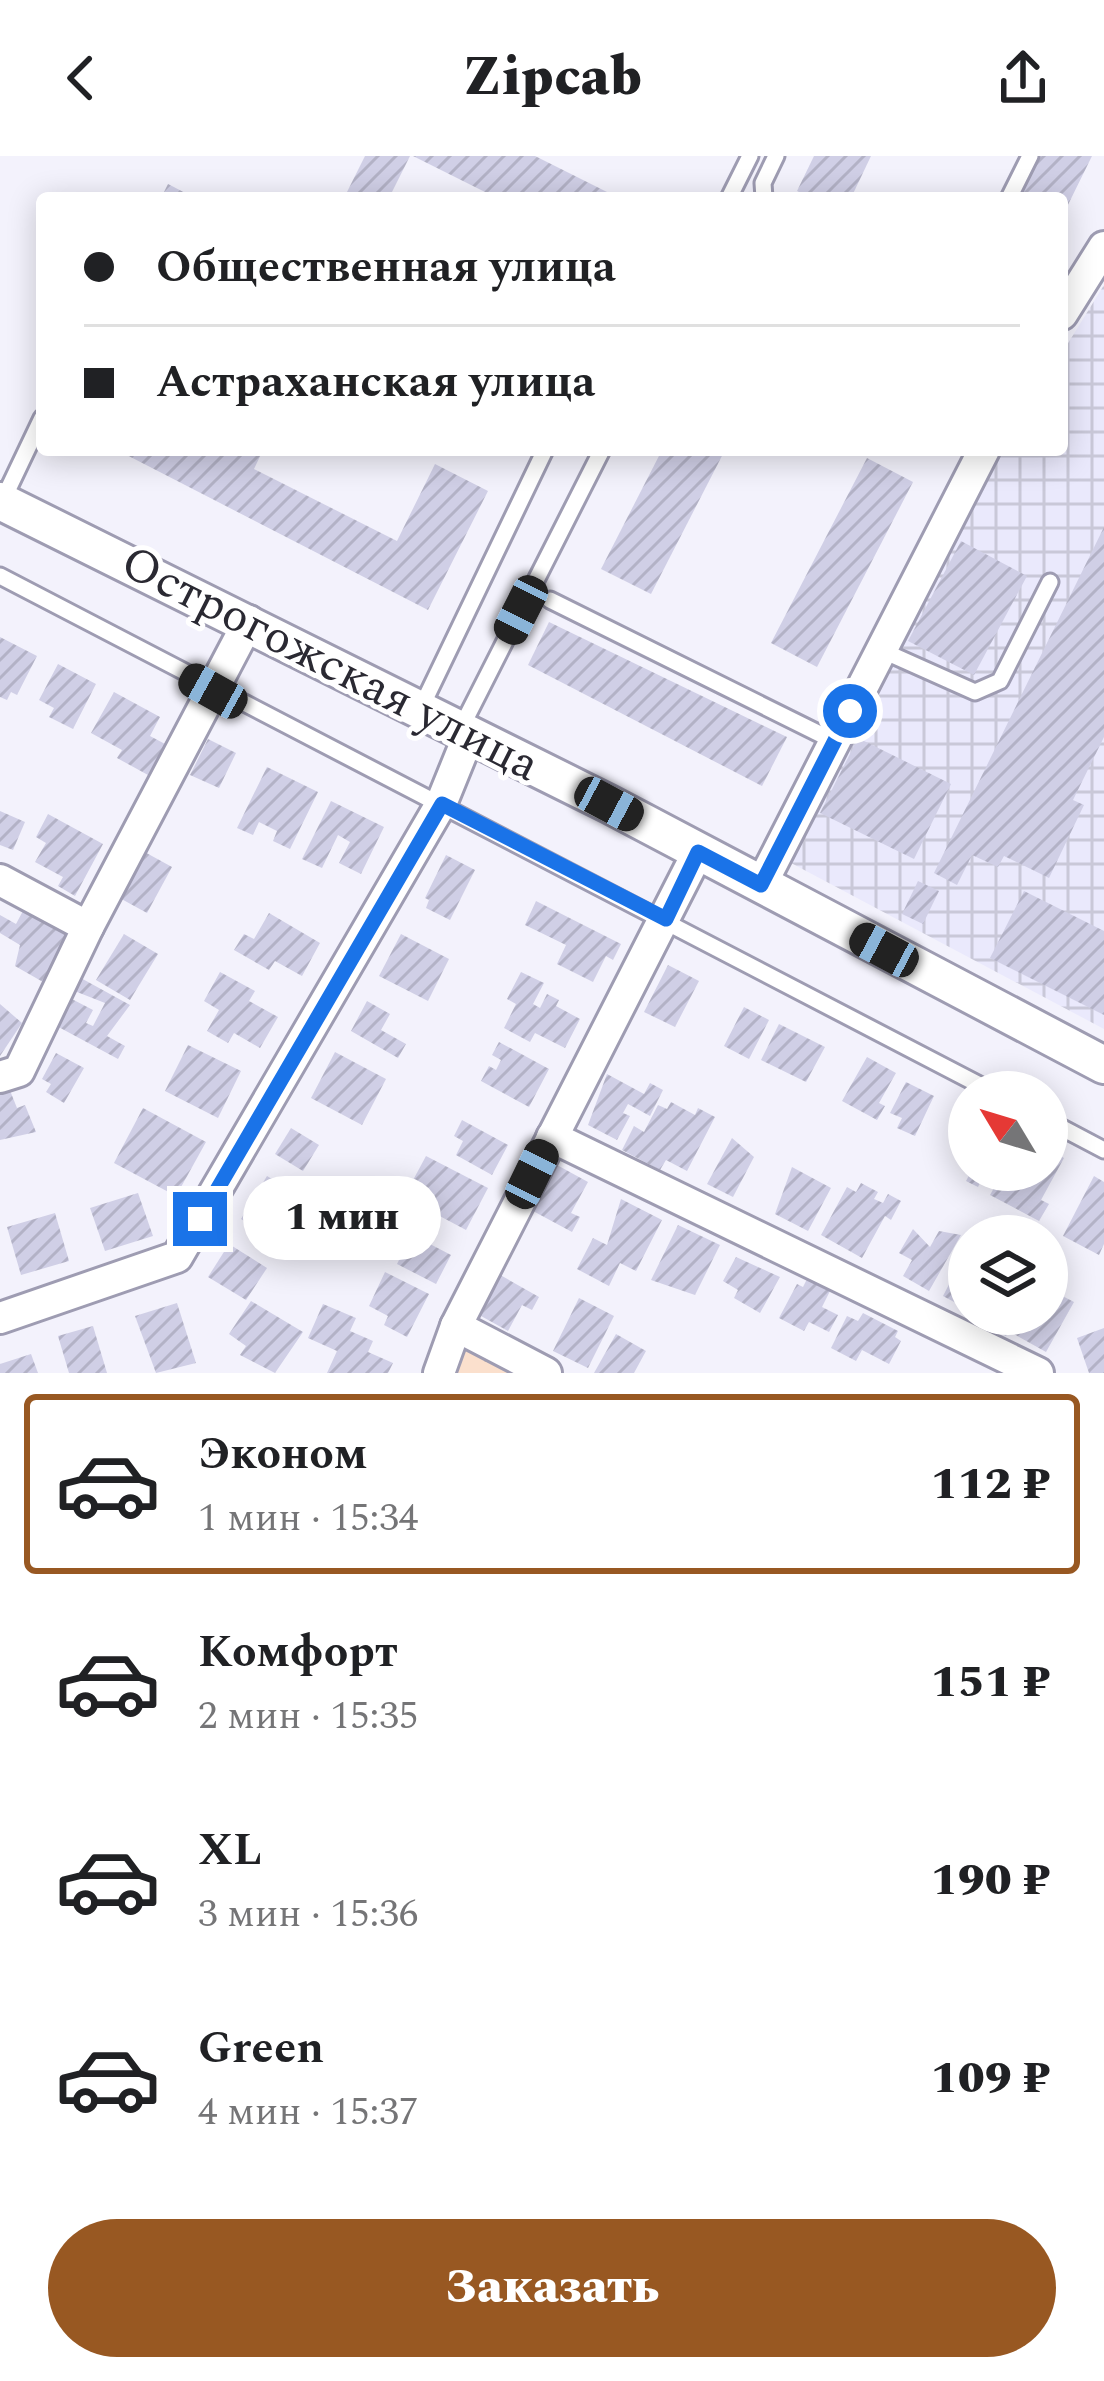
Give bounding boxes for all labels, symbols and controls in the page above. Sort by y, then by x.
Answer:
text: Zipcab [462,37,642,119]
icon: back [48,45,114,111]
icon: share [990,45,1056,111]
text: Общественная улица [156,233,616,302]
text: Астраханская улица [156,348,595,417]
street label: Острогожская улица [108,527,552,801]
car [489,570,553,650]
car [173,658,253,724]
route start [823,684,877,738]
car [569,771,649,837]
car [844,917,924,983]
north arrow [948,1071,1068,1191]
map controls [948,1071,1068,1335]
car [500,1134,564,1214]
callout: 1 мин [242,1177,440,1261]
text: 1 мин [285,1188,399,1247]
route end [173,1192,227,1246]
button: layers [948,1215,1068,1335]
text: Эконом [198,1420,367,1489]
icon: car [54,1430,162,1538]
text: 112 ₽ [931,1450,1050,1519]
text: 1 мин · 15:34 [198,1489,418,1548]
text: Комфорт [198,1618,398,1687]
icon: car [54,1628,162,1736]
text: 151 ₽ [931,1648,1050,1717]
text: 2 мин · 15:35 [198,1687,418,1746]
text: XL [198,1816,262,1885]
icon: car [54,1826,162,1934]
text: 190 ₽ [931,1846,1050,1915]
text: 3 мин · 15:36 [198,1885,418,1944]
text: Green [198,2014,324,2083]
icon: car [54,2024,162,2132]
text: 109 ₽ [931,2044,1050,2113]
text: 4 мин · 15:37 [198,2083,418,2142]
button: Заказать [48,2219,1056,2357]

